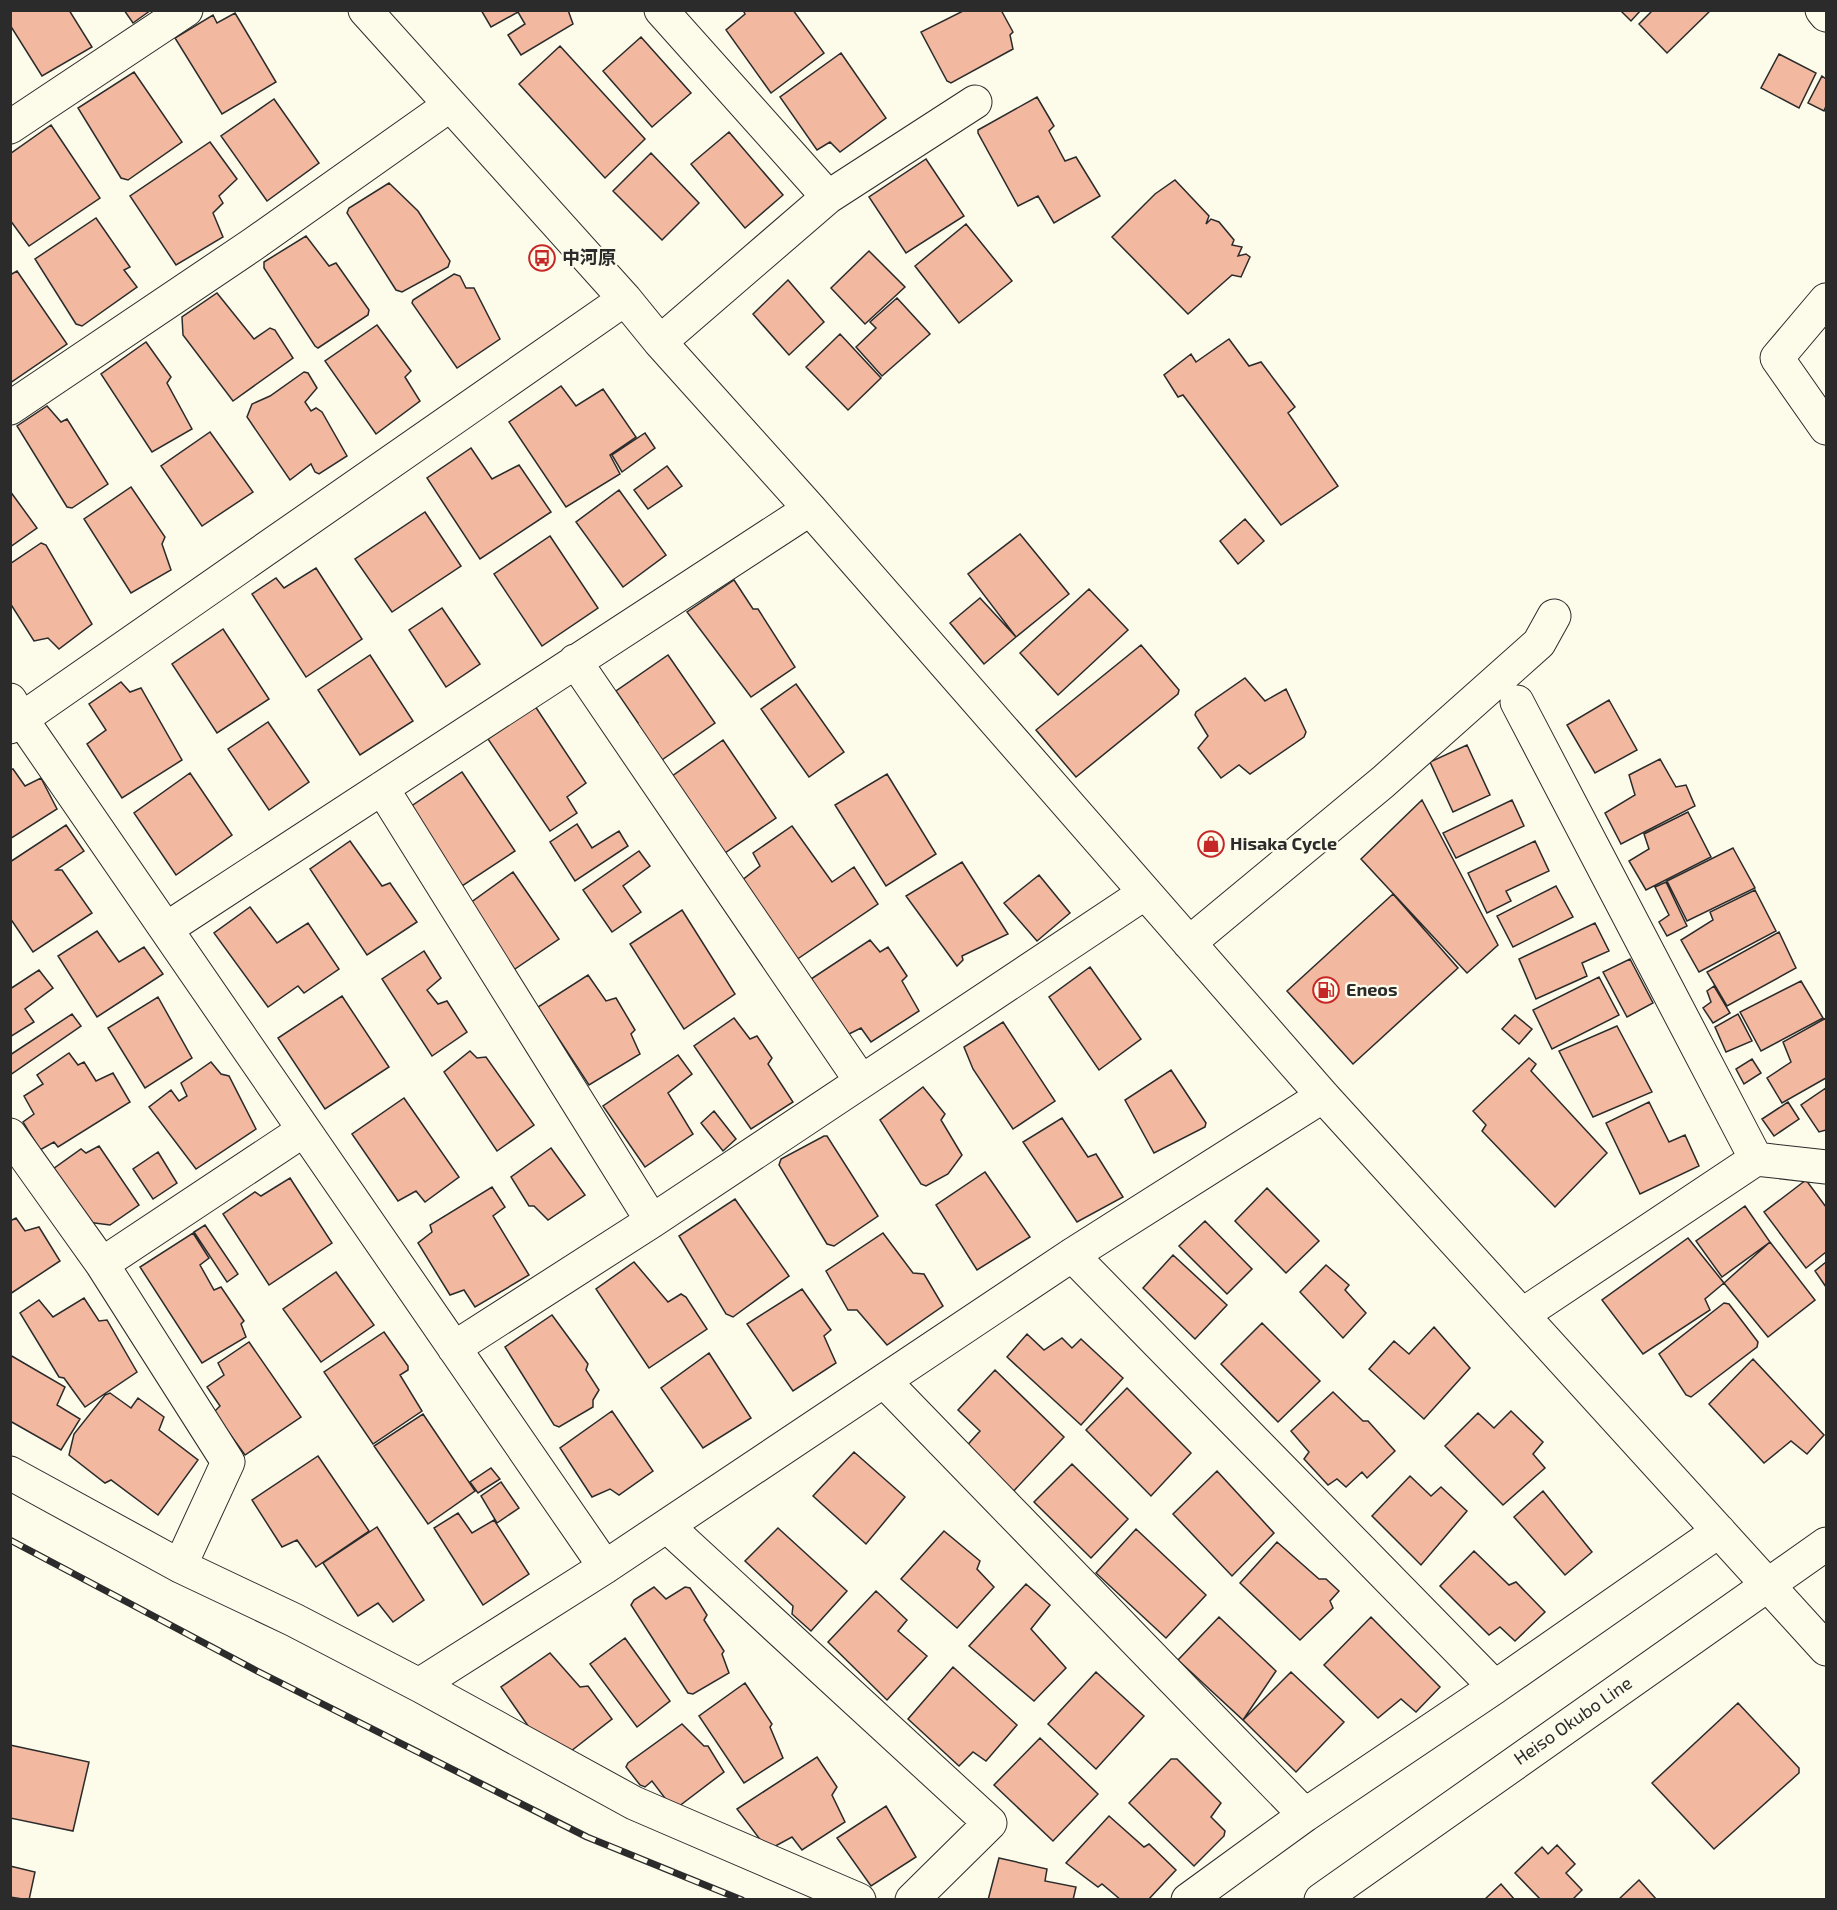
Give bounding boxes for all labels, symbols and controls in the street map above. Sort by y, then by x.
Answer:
bus stop icon: 中河原 [527,243,557,273]
place label: 中河原 [562,246,616,268]
shop icon: Hisaka Cycle [1196,829,1226,859]
place label: Hisaka Cycle [1230,832,1337,854]
fuel station icon: Eneos [1311,975,1341,1005]
place label: Eneos [1346,978,1398,1000]
street label: Heiso Okubo Line [1509,1671,1636,1769]

